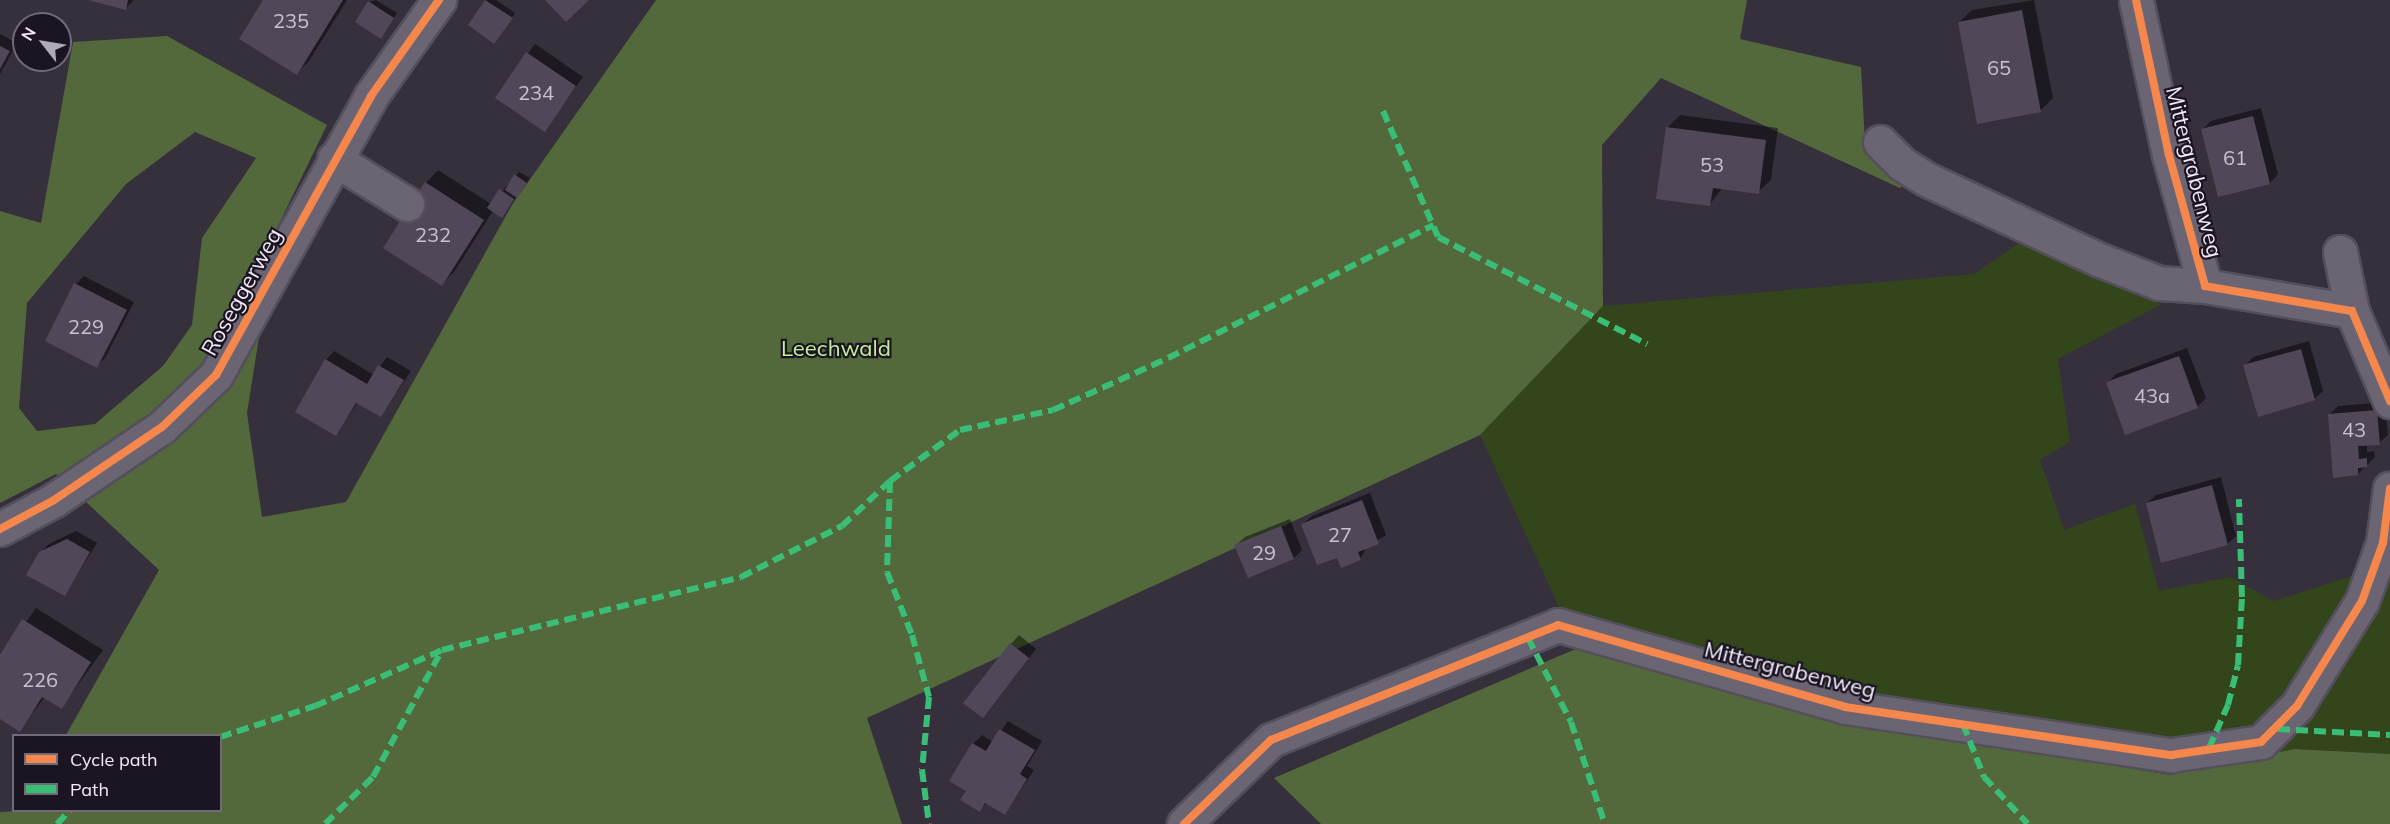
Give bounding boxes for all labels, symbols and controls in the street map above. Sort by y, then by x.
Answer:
house number: 235 [273,8,309,32]
north arrow [12,12,72,72]
text: N [17,23,40,44]
house number: 65 [1987,55,2011,79]
house number: 234 [518,80,554,104]
street label: Mittergrabenweg [2160,84,2228,260]
house number: 61 [2223,145,2247,169]
house number: 53 [1700,152,1724,176]
house number: 232 [415,222,451,246]
street label: Roseggerweg [196,224,288,360]
house number: 229 [68,314,104,338]
park label: Leechwald [781,336,891,362]
house number: 43a [2134,383,2170,407]
house number: 43 [2342,417,2366,441]
house number: 27 [1328,522,1352,546]
house number: 29 [1252,540,1276,564]
street label: Mittergrabenweg [1702,636,1878,704]
house number: 226 [22,667,58,691]
legend [12,734,222,812]
text: Cycle path [70,748,157,771]
text: Path [70,778,109,801]

